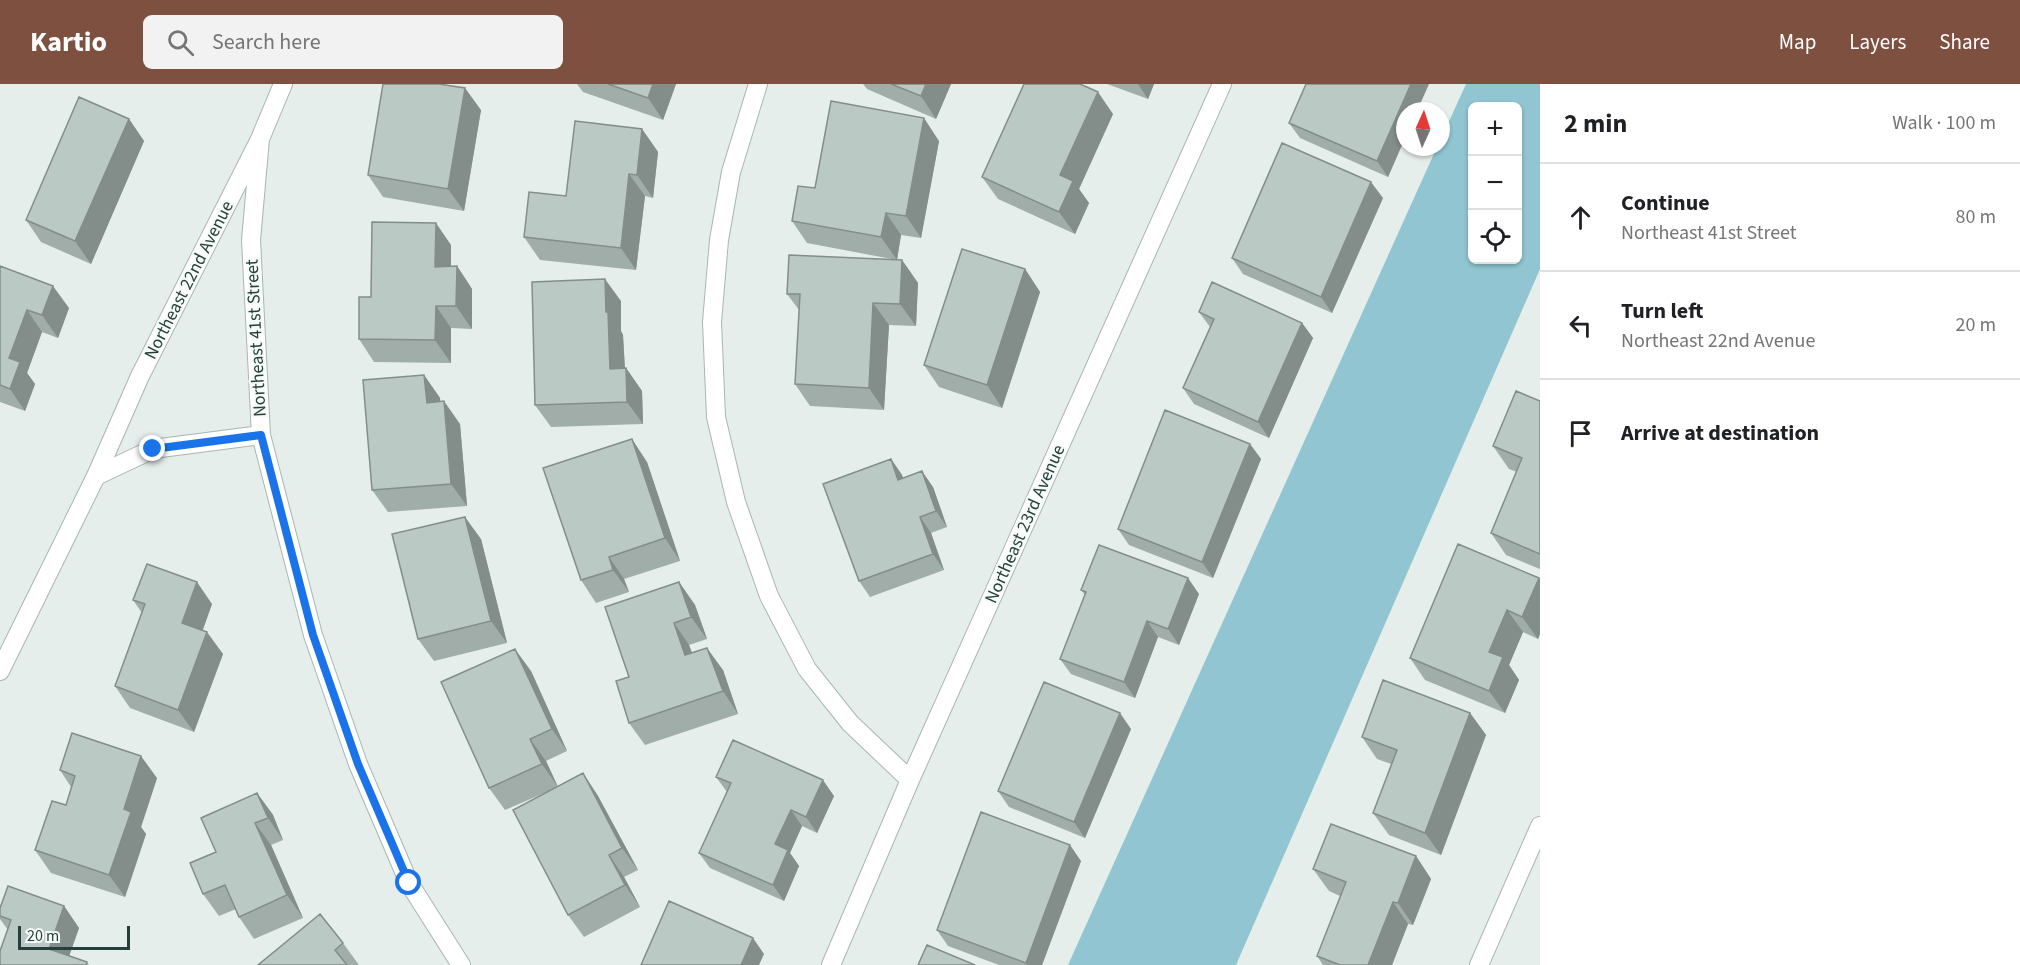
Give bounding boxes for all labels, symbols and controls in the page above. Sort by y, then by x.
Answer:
search box [143,15,563,69]
text: Kartio [30,22,107,62]
icon: search [164,26,197,59]
text: Search here [212,26,321,58]
text: Map [1779,27,1816,57]
text: Layers [1849,27,1906,57]
text: Share [1939,27,1990,57]
north arrow [1396,102,1450,156]
map controls [1468,102,1522,264]
button: + [1468,102,1522,156]
text: 2 min [1564,105,1627,142]
text: Walk · 100 m [1892,109,1996,137]
button: − [1468,156,1522,210]
text: Continue [1621,187,1710,219]
street label: Northeast 22nd Avenue [138,196,240,364]
icon: ahead [1564,201,1597,234]
text: 80 m [1956,203,1996,231]
button: locate [1468,210,1522,264]
text: Northeast 41st Street [1621,219,1797,247]
street label: Northeast 41st Street [239,258,273,418]
text: Turn left [1621,295,1703,327]
icon: left [1564,309,1597,342]
text: 20 m [1956,311,1996,339]
text: Northeast 22nd Avenue [1621,327,1815,355]
icon: arrive [1564,417,1597,450]
text: Arrive at destination [1621,417,1819,449]
route end [139,435,165,461]
street label: Northeast 23rd Avenue [979,441,1071,607]
route start [395,869,421,895]
scale bar [18,923,130,950]
text: 20 m [27,925,59,947]

